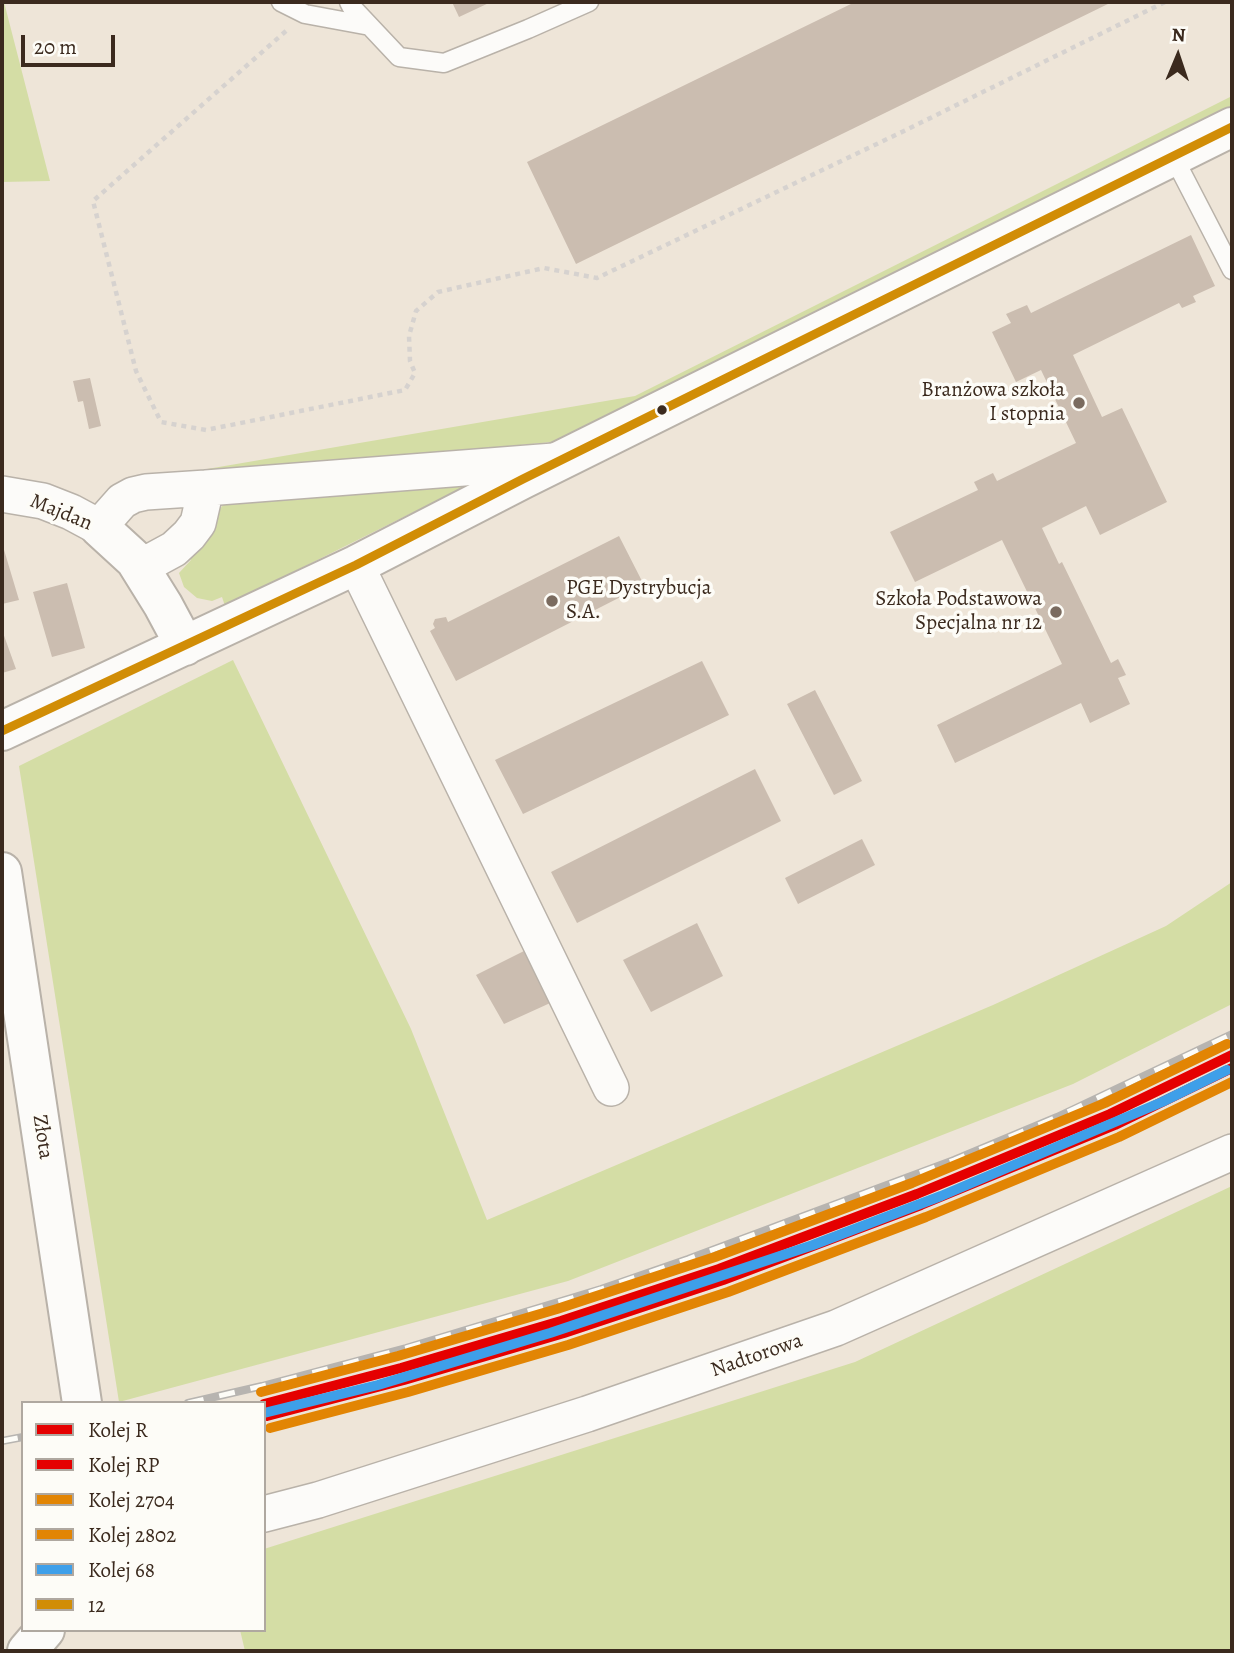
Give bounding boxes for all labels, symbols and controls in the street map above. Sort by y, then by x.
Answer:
scale bar [24,21,119,65]
north arrow [1143,21,1213,91]
text: N [1171,22,1186,48]
text: 20 m [34,33,77,61]
place label: Branżowa szkoła I stopnia [921,378,1065,428]
marker: Branżowa szkoła I stopnia [1071,395,1087,411]
unlabelled marker [655,403,669,417]
street label: Majdan [26,489,96,537]
place label: PGE Dystrybucja S.A. [566,576,712,626]
place label: Szkoła Podstawowa Specjalna nr 12 [875,587,1042,637]
marker: PGE Dystrybucja S.A. [544,593,560,609]
marker: Szkoła Podstawowa Specjalna nr 12 [1048,604,1064,620]
street label: Złota [26,1113,58,1161]
street label: Nadtorowa [708,1329,806,1383]
legend [21,1401,266,1632]
text: Kolej R [88,1416,148,1444]
text: Kolej RP [88,1451,159,1479]
text: Kolej 2704 [88,1486,174,1514]
text: Kolej 2802 [88,1521,176,1549]
text: Kolej 68 [88,1556,155,1584]
text: 12 [88,1591,105,1619]

